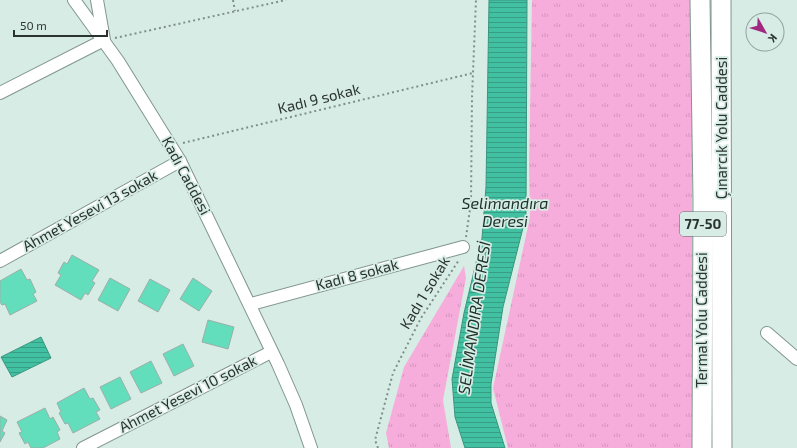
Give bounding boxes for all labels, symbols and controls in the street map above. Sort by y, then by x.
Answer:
scale bar [14,12,107,38]
north arrow [745,12,785,52]
text: 50 m [20,18,47,32]
text: K [766,32,780,45]
street label: Çınarcık Yolu Caddesi [712,57,731,199]
street label: Kadı 9 sokak [276,79,362,117]
street label: Kadı Caddesi [159,133,215,218]
street label: Ahmet Yesevi 13 sokak [19,165,160,255]
water label: Selimandıra Deresi [461,193,549,230]
road number: 77-50 [680,212,726,236]
water label: SELİMANDIRA DERESİ [453,240,494,396]
street label: Termal Yolu Caddesi [692,252,710,388]
street label: Kadı 1 sokak [395,253,453,332]
street label: Kadı 8 sokak [313,254,400,294]
street label: Ahmet Yesevi 10 sokak [116,350,260,436]

